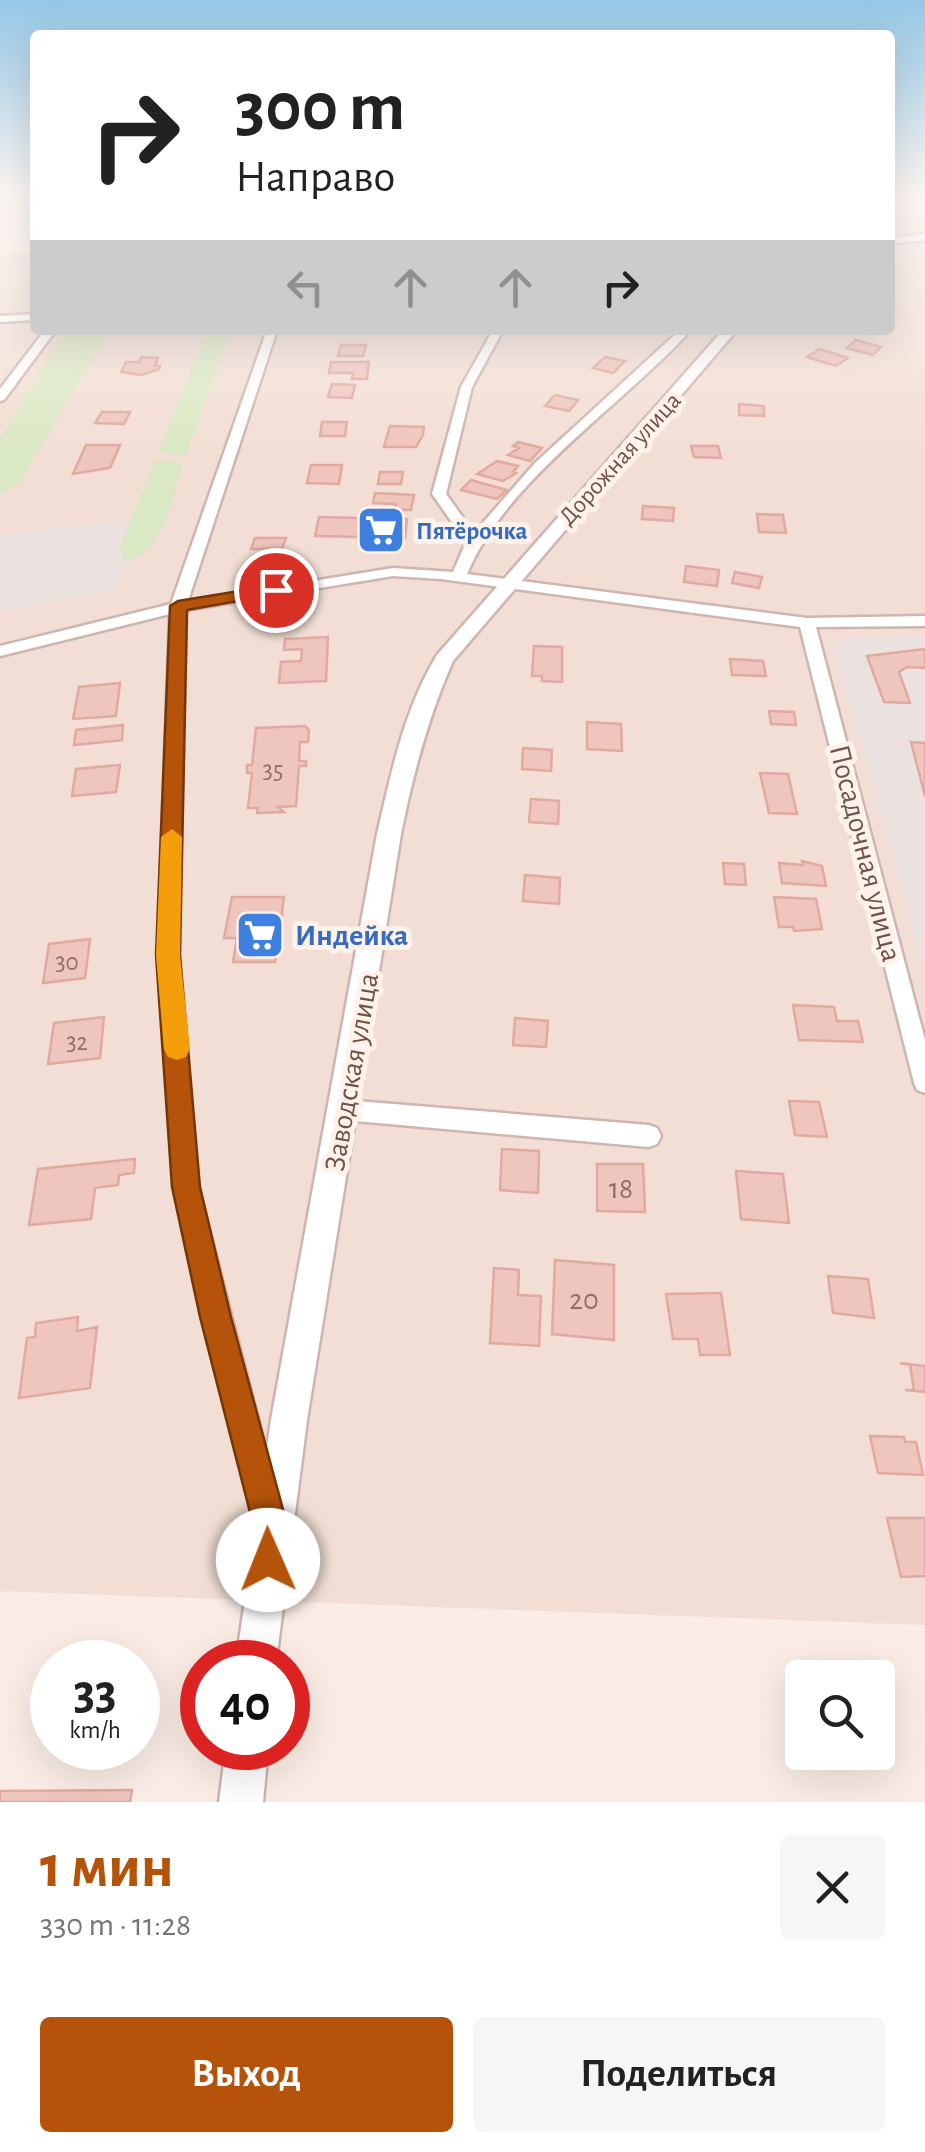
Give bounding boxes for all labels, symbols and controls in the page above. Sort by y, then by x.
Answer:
icon: right [70,70,200,200]
text: 300 m [235,73,405,143]
text: Направо [235,155,395,200]
icon: left [278,260,333,315]
icon: ahead [383,260,438,315]
icon: ahead [488,260,543,315]
icon: right [593,260,648,315]
street label: Дорожная улица [554,388,686,530]
supermarket icon: Пятёрочка [355,504,407,556]
place label: Пятёрочка [416,519,528,544]
pin [234,548,319,633]
icon: arrive [249,563,304,618]
street label: Посадочная улица [824,742,906,965]
house number: 35 [263,758,283,783]
supermarket icon: Индейка [234,909,286,961]
place label: Индейка [295,921,408,951]
house number: 30 [55,950,79,975]
street label: Заводская улица [320,971,384,1174]
house number: 32 [66,1030,88,1055]
house number: 18 [609,1174,633,1204]
house number: 20 [569,1285,599,1315]
position arrow [216,1508,320,1612]
speed limit sign: 40 [180,1640,310,1770]
map controls [785,1660,895,1770]
button: search [785,1660,895,1770]
text: 33 [73,1668,117,1718]
text: km/h [69,1718,121,1743]
button: close [780,1835,885,1940]
text: 1 мин [40,1838,174,1898]
text: 330 m · 11:28 [40,1909,191,1941]
button: Выход [40,2017,453,2132]
button: Поделиться [473,2017,885,2132]

